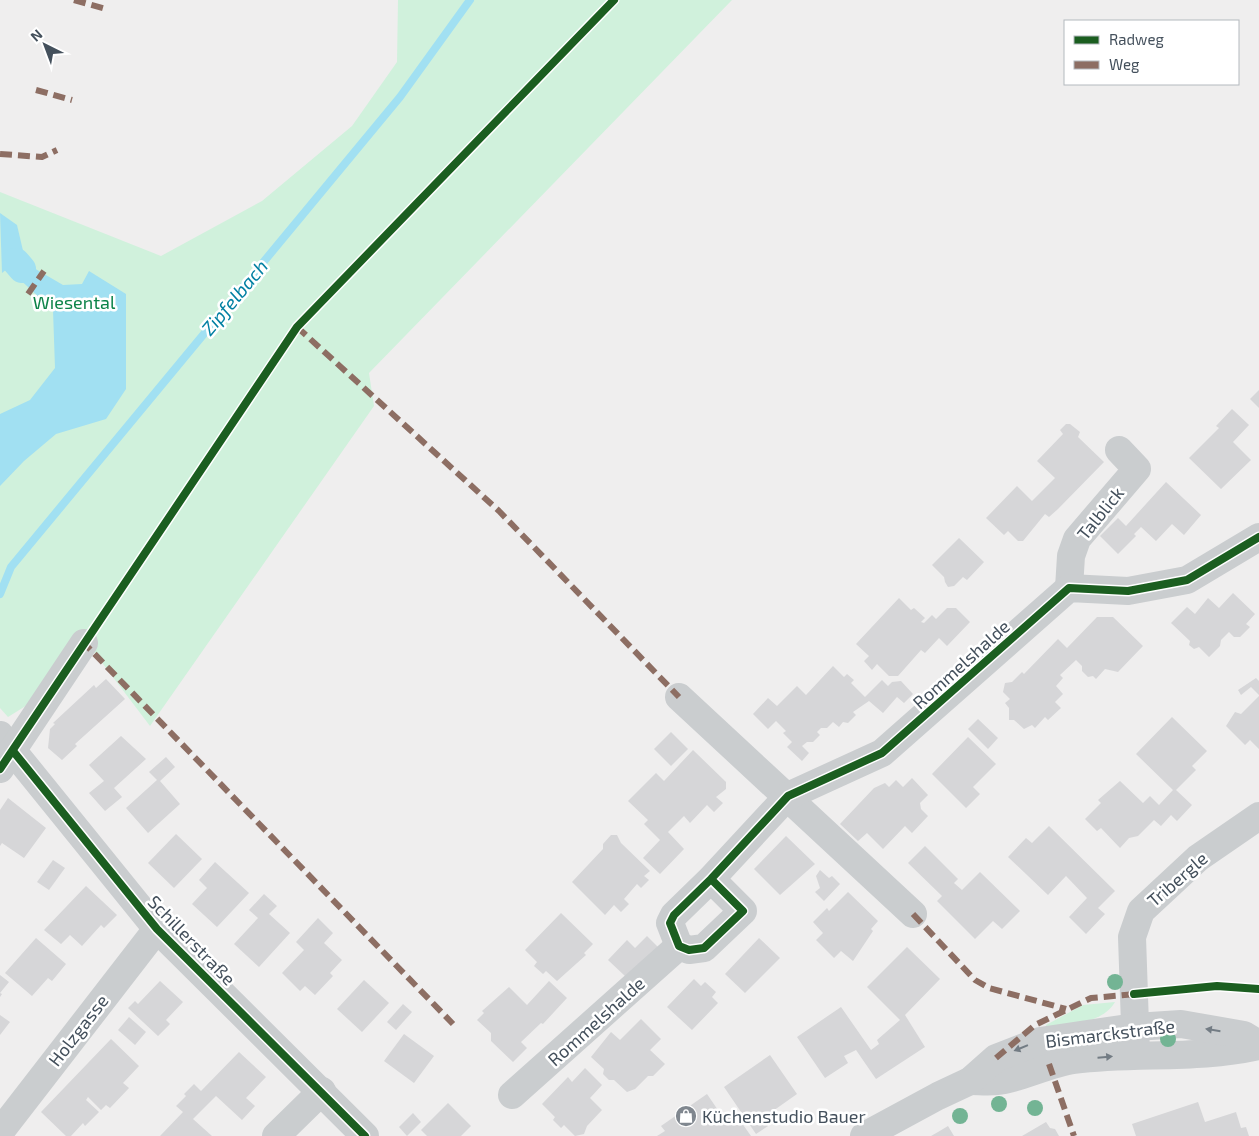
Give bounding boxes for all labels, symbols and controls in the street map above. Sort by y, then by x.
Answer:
north arrow [20,20,70,70]
legend [1064,20,1239,85]
text: N [27,25,45,45]
text: Radweg [1109,30,1164,48]
text: Weg [1109,55,1140,73]
water label: Zipfelbach [196,255,272,339]
park label: Wiesental [33,291,116,313]
street label: Talblick [1072,482,1128,544]
street label: Rommelshalde [908,615,1014,713]
street label: Tribergle [1142,847,1212,911]
street label: Schillerstraße [144,891,240,989]
street label: Rommelshalde [543,972,649,1070]
street label: Holzgasse [43,990,113,1070]
street label: Bismarckstraße [1044,1014,1176,1052]
one-way arrow [1205,1025,1221,1033]
one-way arrow [1013,1044,1028,1052]
one-way arrow [1097,1053,1113,1061]
shop icon: Küchenstudio Bauer [674,1104,698,1128]
place label: Küchenstudio Bauer [702,1105,866,1127]

